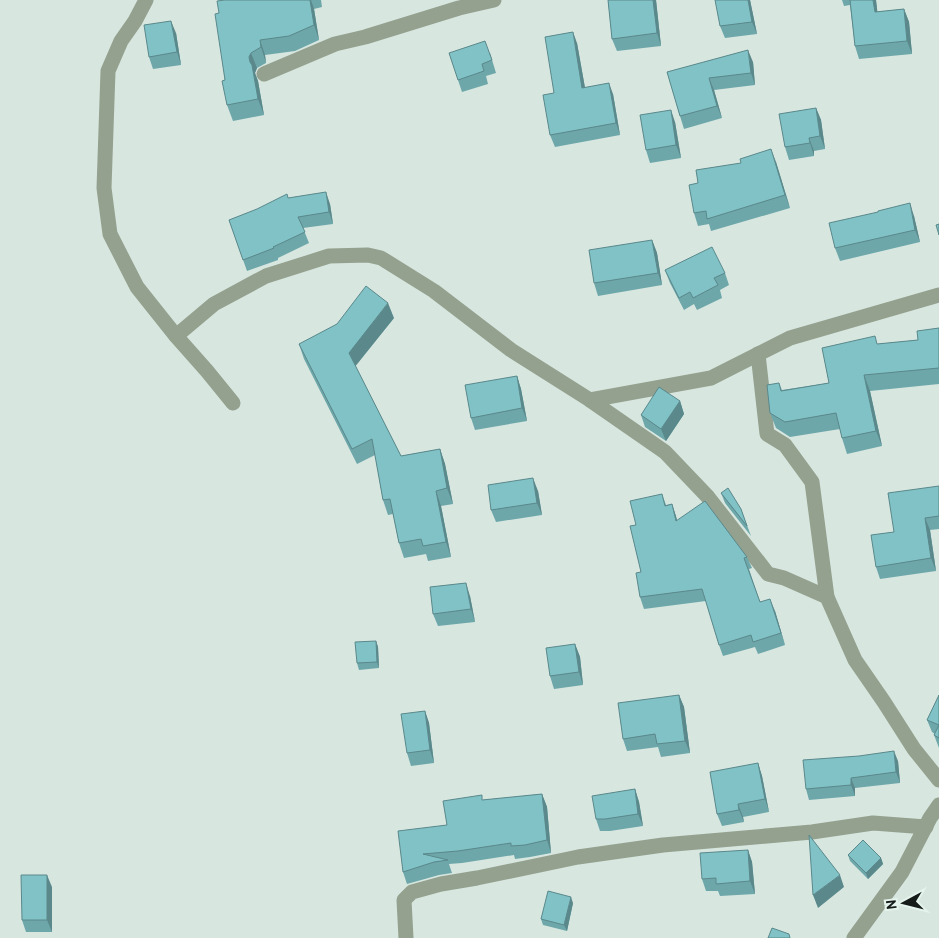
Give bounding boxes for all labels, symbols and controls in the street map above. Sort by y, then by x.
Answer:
north arrow [879,878,929,928]
text: N [884,898,902,910]

